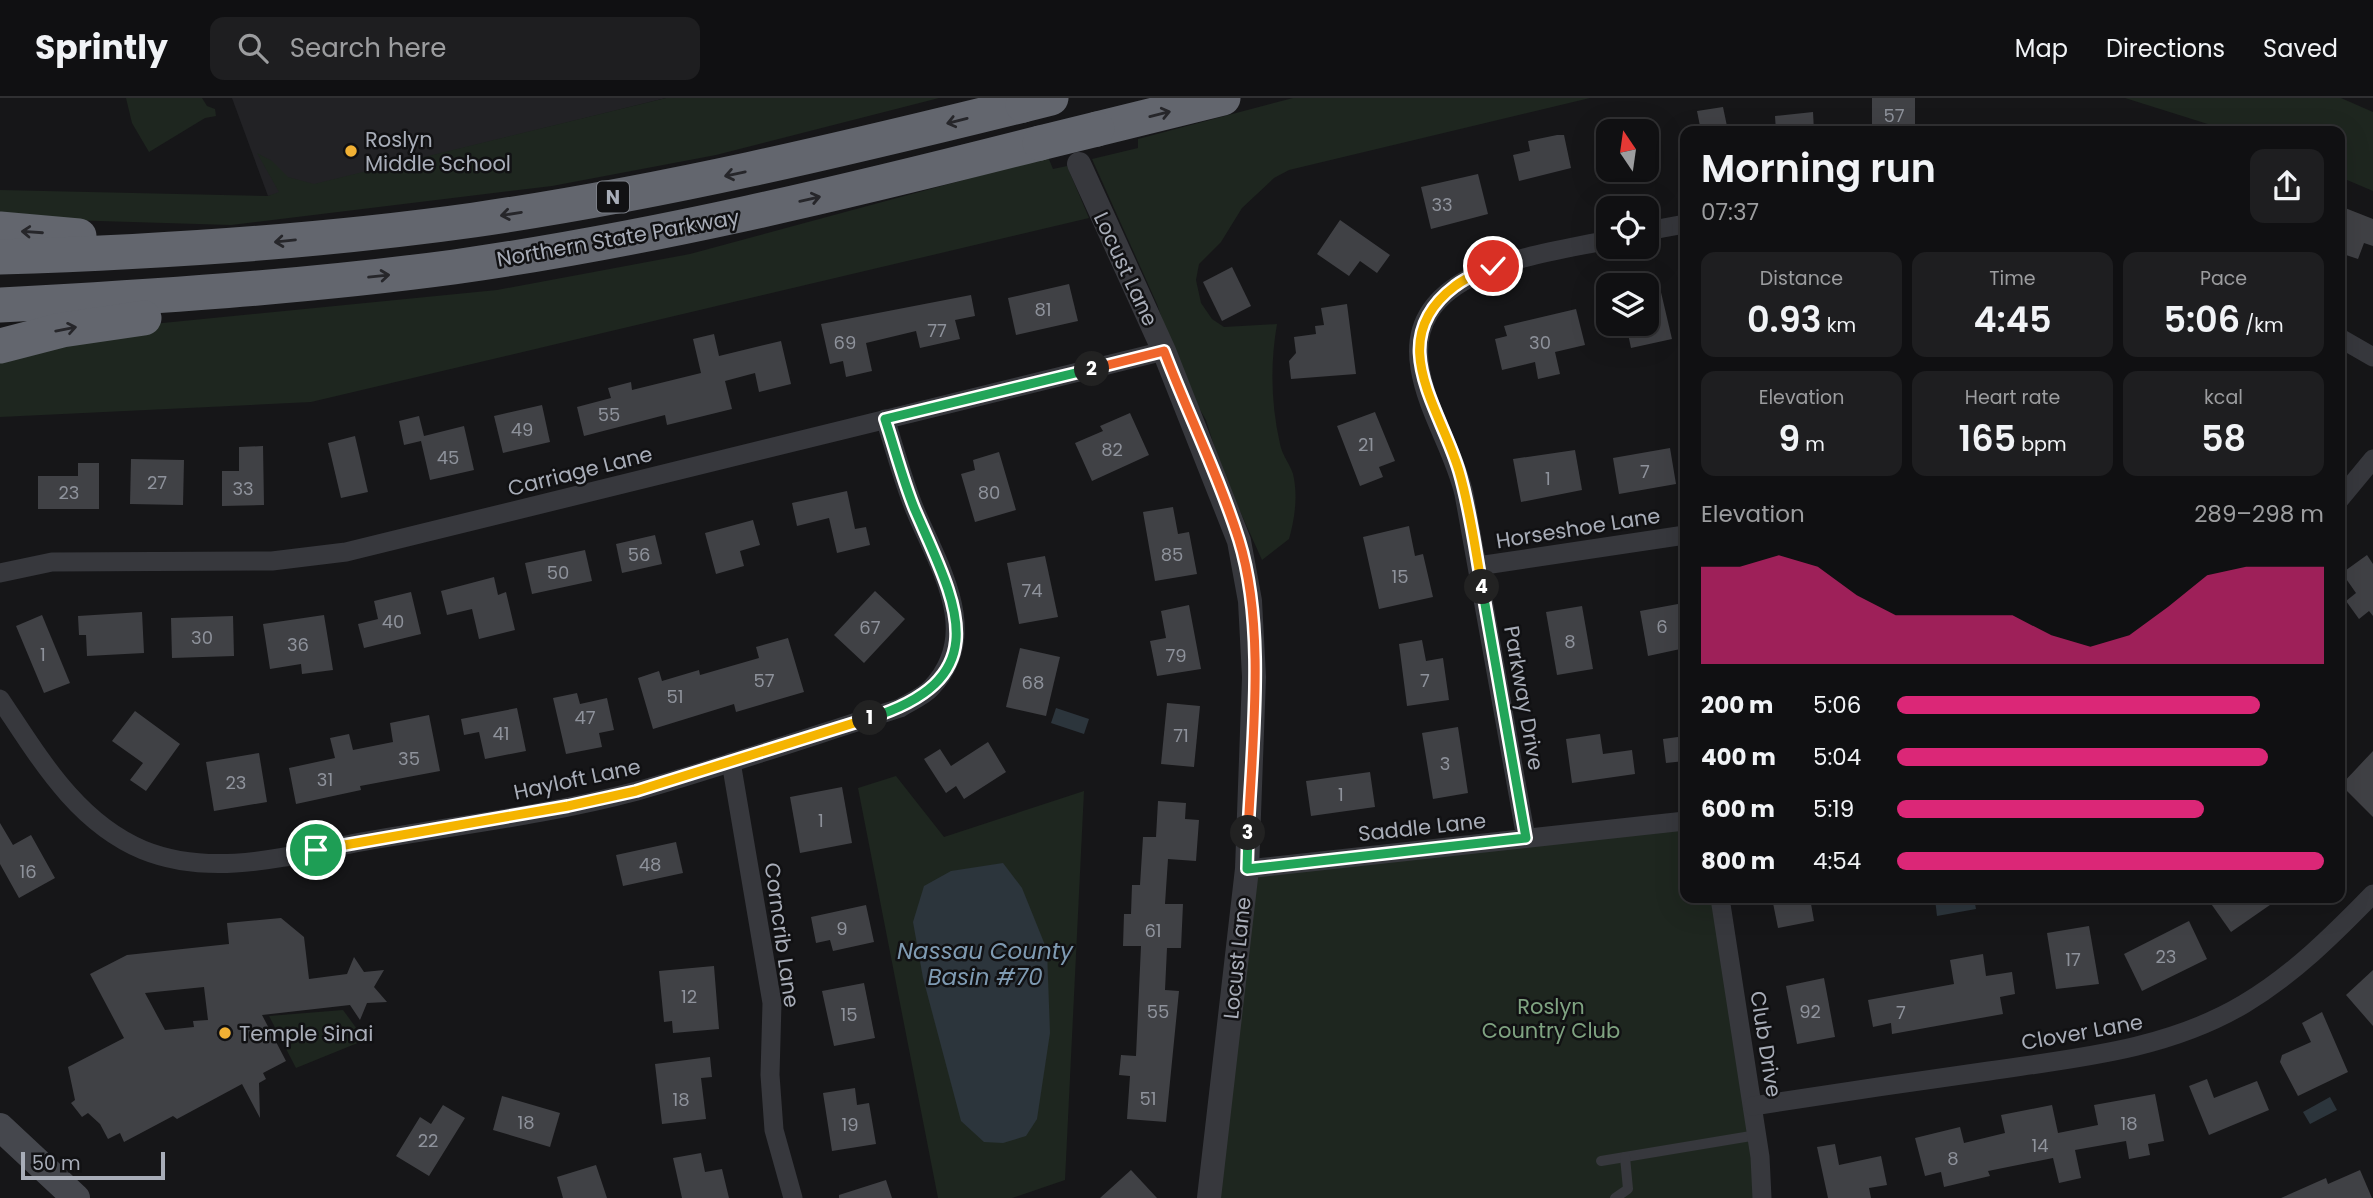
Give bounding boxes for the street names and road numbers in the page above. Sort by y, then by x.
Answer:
road number: N [597,181,629,212]
street label: Northern State Parkway [494,202,742,274]
street label: Locust Lane [1087,207,1165,331]
street label: Carriage Lane [505,439,655,503]
street label: Horseshoe Lane [1494,501,1662,555]
street label: Parkway Drive [1497,623,1551,773]
street label: Hayloft Lane [511,751,643,807]
street label: Saddle Lane [1357,806,1487,848]
street label: Corncrib Lane [757,861,807,1009]
street label: Locust Lane [1216,895,1258,1021]
street label: Club Drive [1743,989,1789,1099]
street label: Clover Lane [2019,1007,2145,1057]

